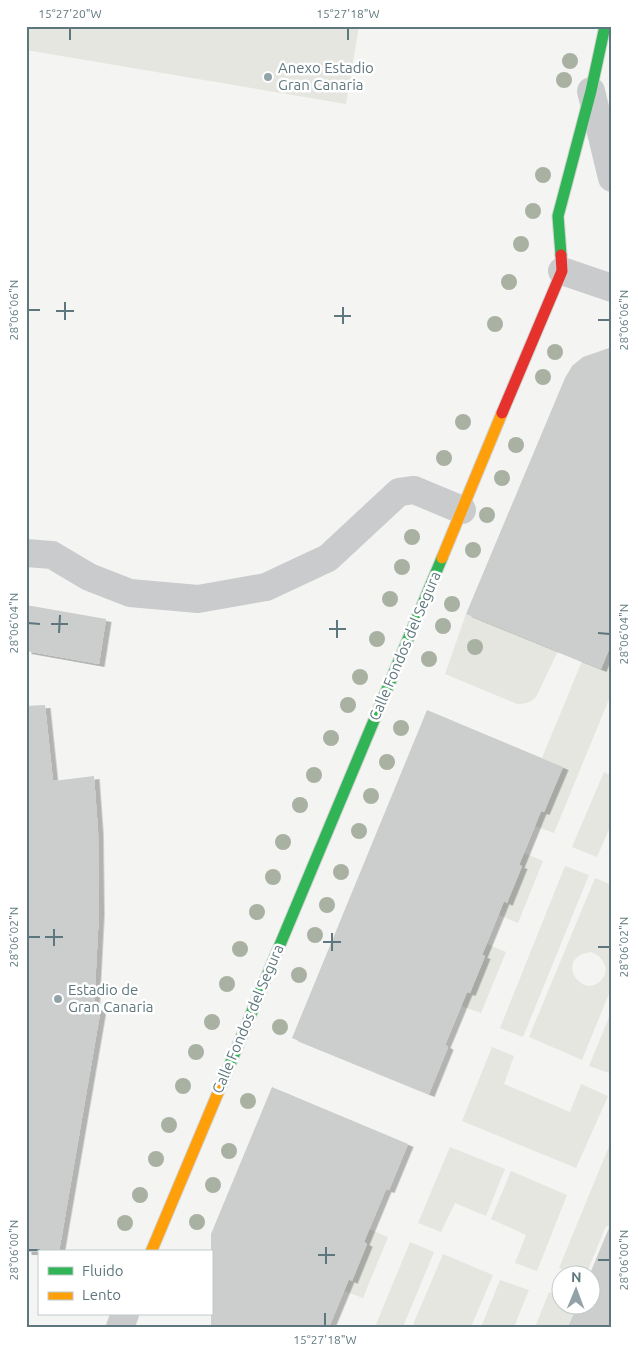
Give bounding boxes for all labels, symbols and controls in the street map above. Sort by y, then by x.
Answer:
text: 15°27'20"W [38,7,102,20]
text: 15°27'18"W [316,7,380,20]
place label: Anexo Estadio Gran Canaria [278,59,374,93]
marker: Anexo Estadio Gran Canaria [262,71,274,83]
text: 28°06'06"N [7,280,20,340]
text: 28°06'06"N [617,290,630,350]
street label: Calle Fondos del Segura [365,569,444,723]
text: 28°06'04"N [7,593,20,653]
text: 28°06'04"N [617,604,630,664]
text: 28°06'02"N [7,907,20,967]
text: 28°06'02"N [617,917,630,977]
street label: Calle Fondos del Segura [208,942,287,1096]
place label: Estadio de Gran Canaria [68,981,154,1015]
marker: Estadio de Gran Canaria [52,993,64,1005]
text: 28°06'00"N [7,1220,20,1280]
text: 28°06'00"N [617,1230,630,1290]
legend [38,1250,212,1316]
text: Fluido [82,1262,124,1279]
north arrow [550,1266,600,1316]
text: N [571,1269,582,1285]
text: Lento [82,1286,121,1303]
text: 15°27'18"W [293,1333,357,1346]

